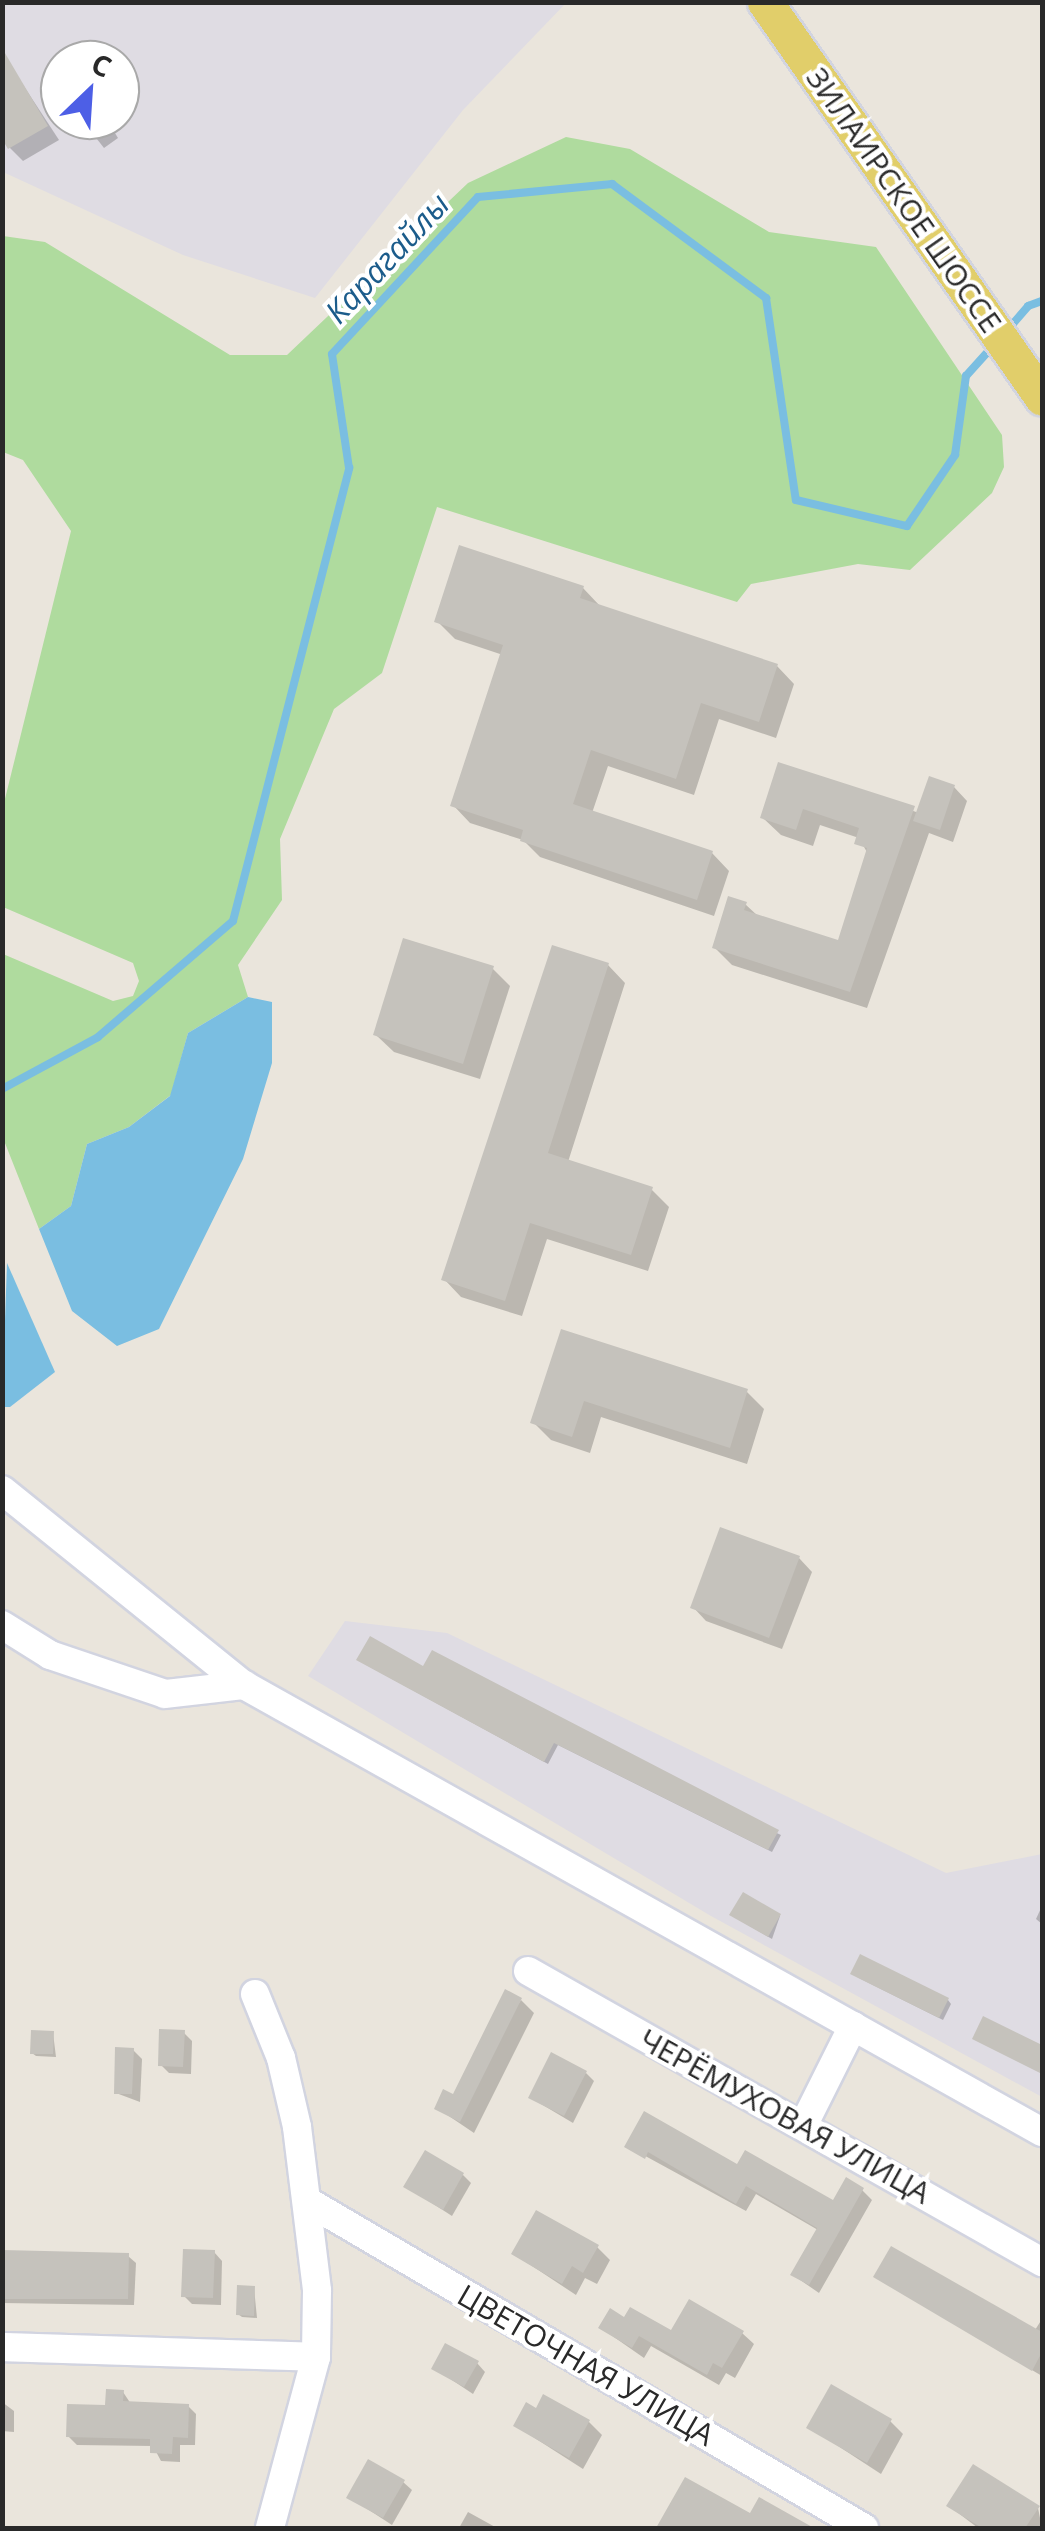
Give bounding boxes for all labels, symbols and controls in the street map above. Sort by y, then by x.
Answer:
north arrow [40,40,140,140]
text: С [86,44,118,86]
street label: ЗИЛАИРСКОЕ ШОССЕ [799,61,1009,339]
water label: Карагайлы [317,185,457,331]
street label: ЧЕРЁМУХОВАЯ УЛИЦА [633,2021,937,2211]
street label: ЦВЕТОЧНАЯ УЛИЦА [451,2277,721,2453]

